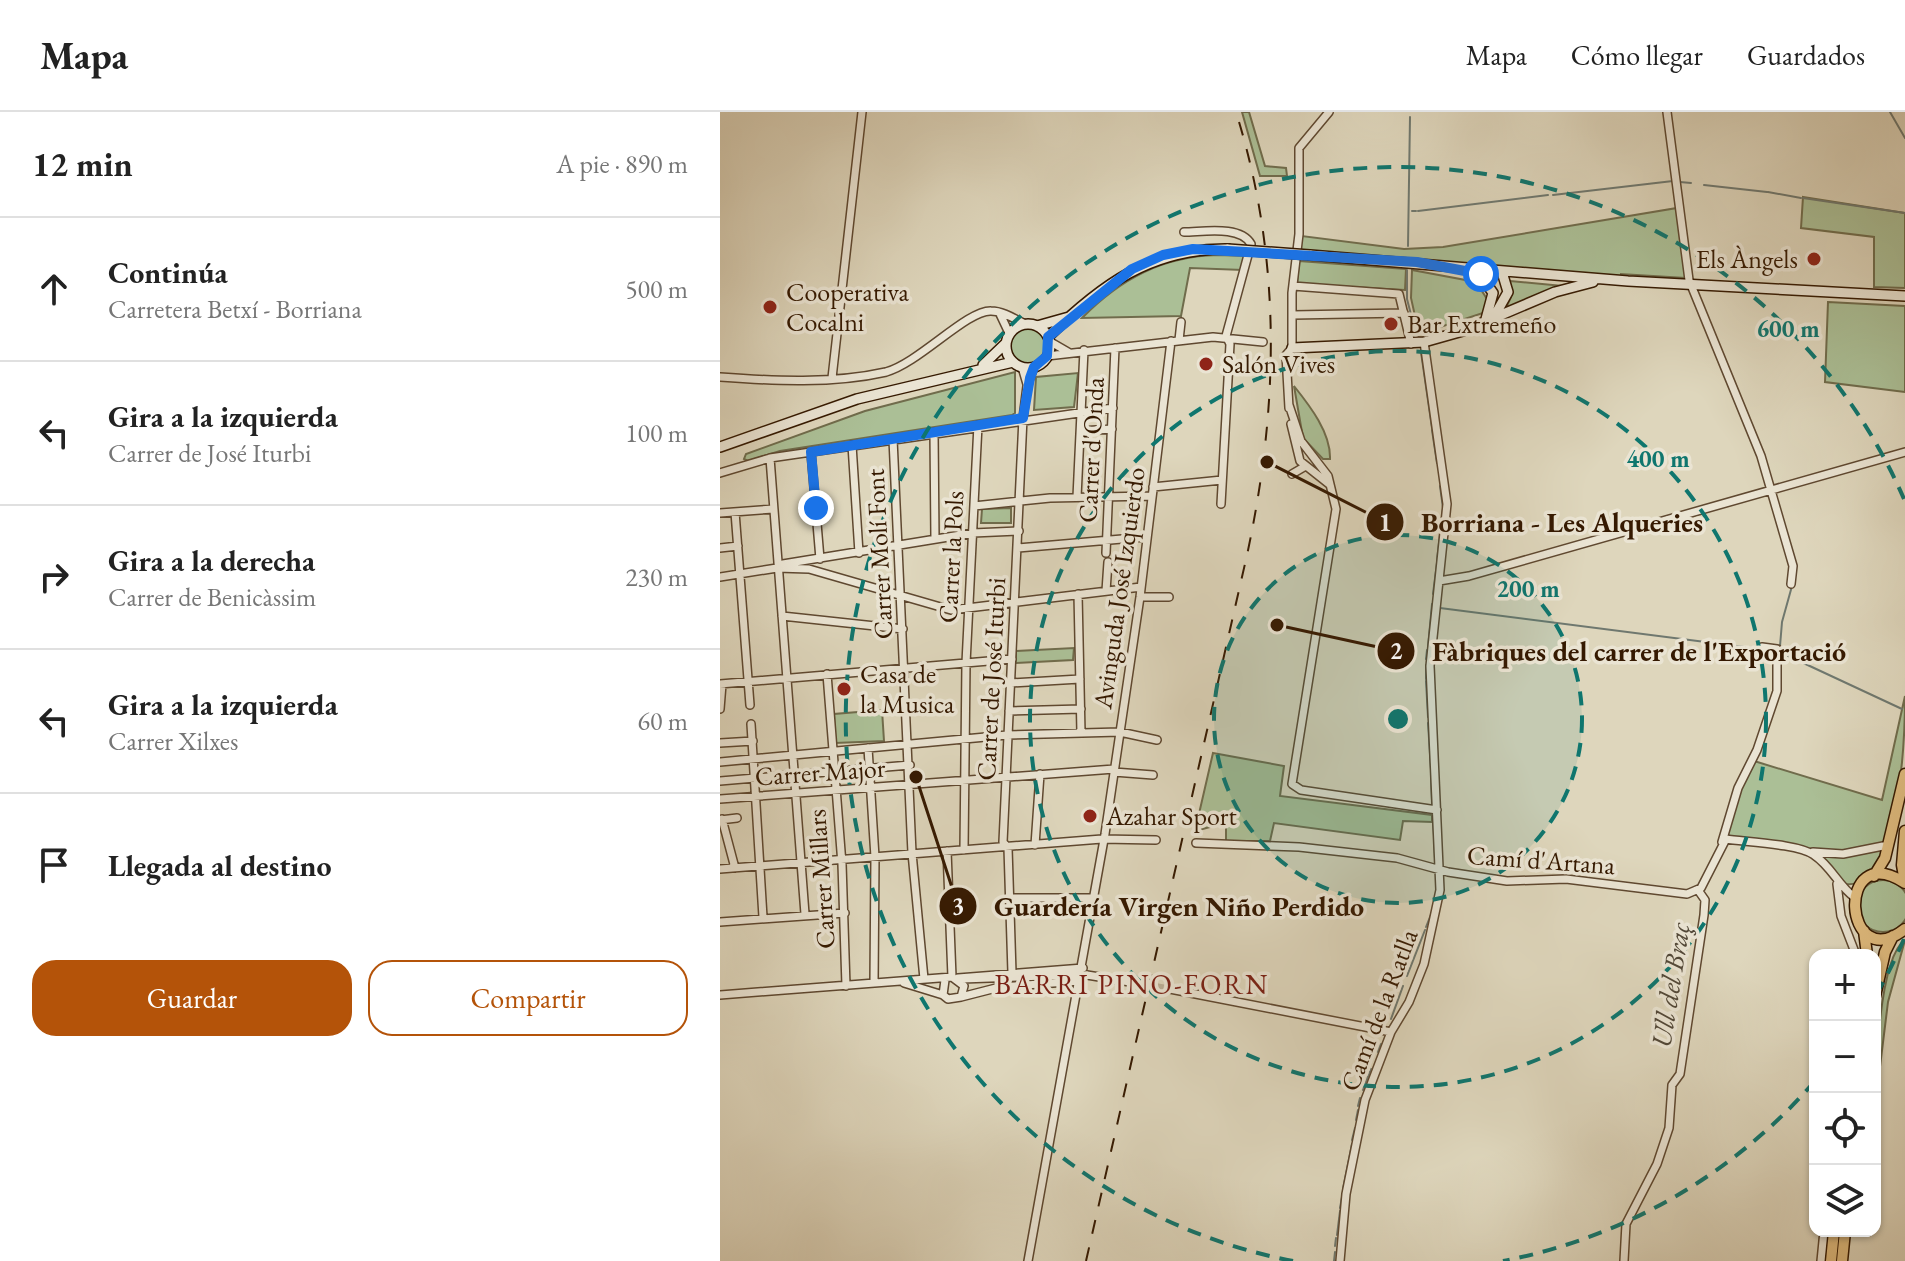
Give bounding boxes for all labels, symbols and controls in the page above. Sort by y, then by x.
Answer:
text: Mapa [40,31,128,80]
text: Mapa [1466,37,1527,73]
text: Cómo llegar [1571,37,1703,73]
text: Guardados [1747,37,1865,73]
text: 12 min [32,142,133,186]
text: A pie · 890 m [556,147,688,181]
place label: Els Àngels [1696,242,1798,276]
marker: Els Àngels [1805,250,1823,268]
text: Continúa [108,253,228,292]
route start [1463,256,1499,292]
icon: ahead [32,267,76,311]
text: 500 m [625,272,688,306]
place label: Cooperativa Cocalni [786,275,909,339]
text: Carretera Betxí - Borriana [108,292,362,326]
marker: Cooperativa Cocalni [761,298,779,316]
place label: Bar Extremeño [1407,307,1556,341]
text: 600 m [1756,313,1820,344]
marker: Bar Extremeño [1382,315,1400,333]
place label: Salón Vives [1222,347,1335,381]
marker: Salón Vives [1197,355,1215,373]
street label: Carrer d'Onda [1070,376,1112,524]
text: Gira a la izquierda [108,397,338,436]
icon: left [32,411,76,455]
text: 100 m [625,416,688,450]
text: Carrer de José Iturbi [108,436,311,470]
text: 400 m [1626,443,1690,474]
street label: Avinguda José Izquierdo [1085,465,1153,712]
street label: Carrer Molí Font [858,468,900,640]
route end [798,490,834,526]
street label: Carrer la Pols [931,490,971,624]
callout: Borriana - Les Alqueries [1365,496,1719,548]
text: Borriana - Les Alqueries [1421,504,1703,540]
text: 1 [1379,507,1391,538]
text: Gira a la derecha [108,541,315,580]
icon: right [32,555,76,599]
text: 230 m [625,560,688,594]
text: 200 m [1496,573,1560,604]
street label: Carrer de José Iturbi [969,577,1013,781]
text: Carrer de Benicàssim [108,580,316,614]
callout: Fàbriques del carrer de l'Exportació [1376,625,1862,677]
text: Fàbriques del carrer de l'Exportació [1432,633,1846,669]
text: 2 [1390,635,1403,666]
place label: Casa de la Musica [860,657,955,721]
marker: Casa de la Musica [835,680,853,698]
text: Gira a la izquierda [108,685,338,724]
icon: left [32,699,76,743]
text: 60 m [638,704,688,738]
centre of rings [1384,705,1412,733]
text: Carrer Xilxes [108,724,238,758]
street label: Carrer Major [754,750,887,794]
place label: Azahar Sport [1105,799,1237,833]
marker: Azahar Sport [1081,807,1099,825]
street label: Carrer Millars [799,808,843,950]
street label: Camí d'Artana [1466,838,1617,882]
icon: arrive [32,843,76,887]
text: Llegada al destino [108,846,332,885]
callout: Guardería Virgen Niño Perdido [938,880,1380,932]
text: Guardería Virgen Niño Perdido [994,888,1364,924]
text: 3 [952,890,964,921]
water label: Ull del Braç [1642,919,1698,1050]
street label: Camí de la Ratlla [1333,924,1426,1096]
map controls [1809,949,1881,1237]
button: + [1809,949,1881,1021]
button: Guardar [32,960,352,1036]
button: Compartir [368,960,688,1036]
district label: BARRI PINO-FORN [995,966,1269,1002]
button: − [1809,1021,1881,1093]
button: locate [1809,1093,1881,1165]
button: layers [1809,1165,1881,1237]

